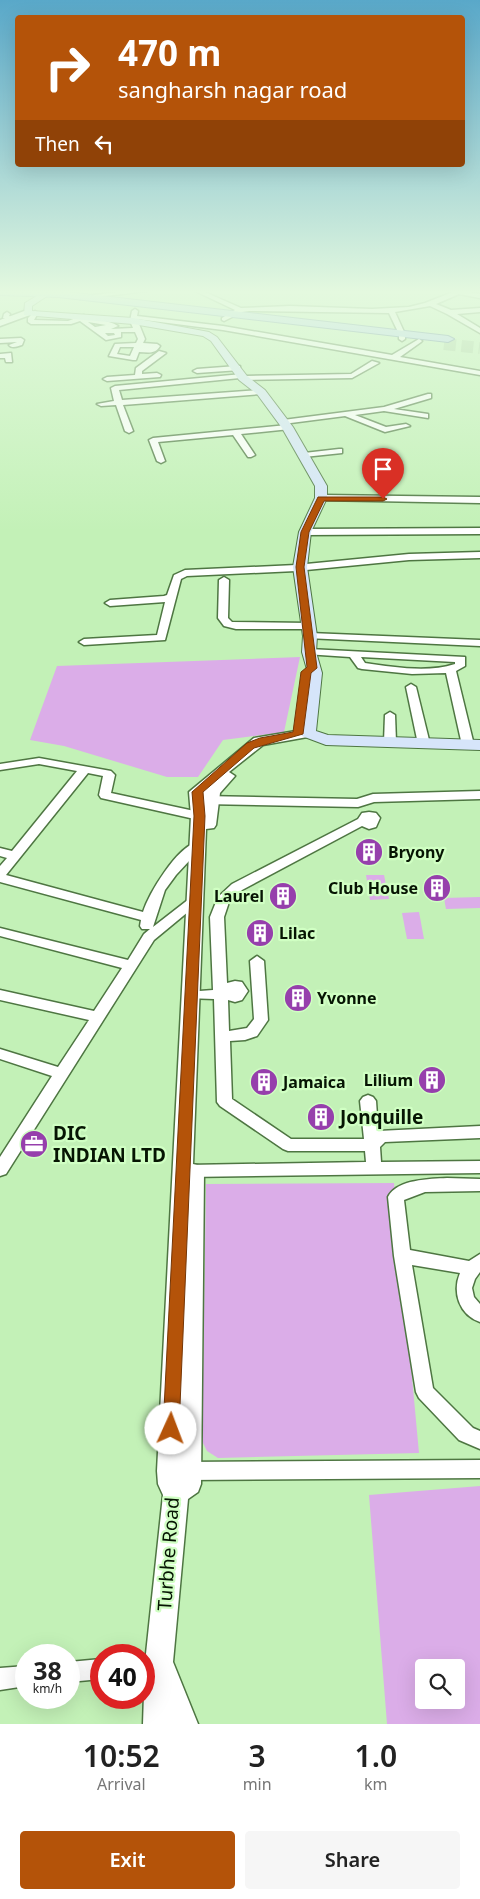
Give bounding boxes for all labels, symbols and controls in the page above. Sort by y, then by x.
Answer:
text: 470 m [118,29,221,76]
icon: right [35,35,100,100]
text: sangharsh nagar road [118,74,347,104]
icon: left [90,130,118,158]
text: Then [35,131,80,157]
pin [362,448,404,499]
icon: arrive [369,455,397,483]
building icon: Bryony [354,837,384,867]
place label: Bryony [388,841,445,863]
building icon: Club House [422,873,452,903]
place label: Club House [328,877,418,899]
building icon: Laurel [268,881,298,911]
place label: Laurel [214,885,264,907]
building icon: Lilac [245,918,275,948]
place label: Lilac [279,922,315,944]
building icon: Yvonne [283,983,313,1013]
place label: Yvonne [317,987,377,1009]
building icon: Lilium [417,1065,447,1095]
building icon: Jamaica [249,1067,279,1097]
place label: Lilium [364,1069,413,1091]
place label: Jamaica [281,1071,346,1093]
building icon: Jonquille [306,1102,336,1132]
place label: Jonquille [338,1104,423,1130]
place label: DIC INDIAN LTD [53,1120,166,1168]
office icon: DIC INDIAN LTD [19,1129,49,1159]
position arrow [144,1402,196,1454]
street label: Turbhe Road [151,1496,185,1612]
speed limit sign: 40 [90,1644,155,1709]
text: 38 [33,1653,62,1687]
map controls [415,1659,465,1709]
button: search [415,1659,465,1709]
text: km/h [33,1680,62,1697]
text: 10:52 [83,1735,160,1776]
text: 3 [249,1735,266,1776]
text: 1.0 [354,1735,397,1776]
text: Arrival [97,1773,146,1795]
text: min [243,1773,272,1795]
text: km [364,1773,388,1795]
button: Exit [20,1831,235,1889]
button: Share [245,1831,460,1889]

